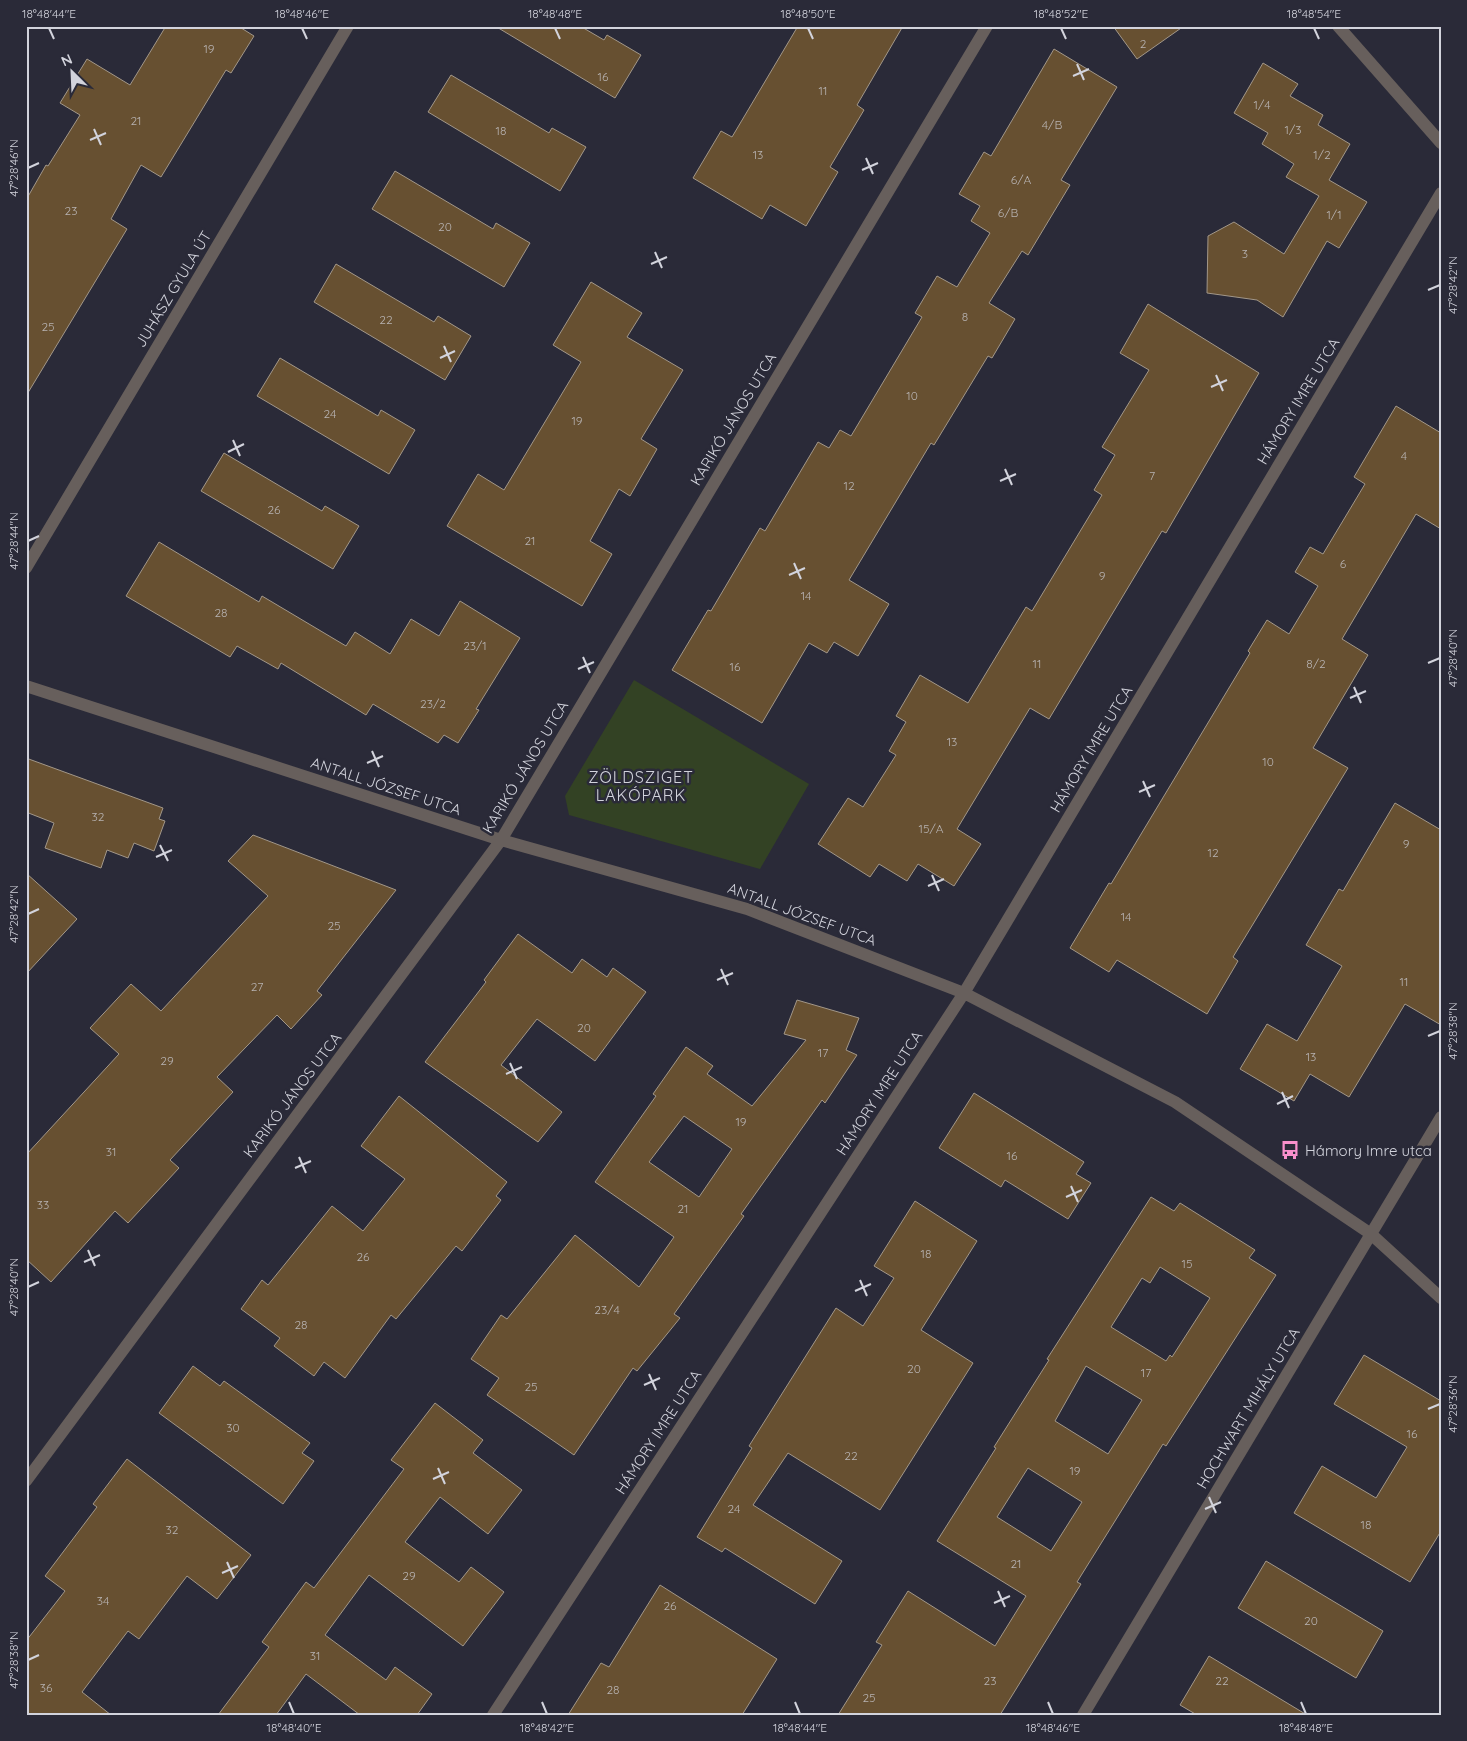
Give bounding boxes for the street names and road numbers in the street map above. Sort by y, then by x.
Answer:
street label: JUHÁSZ GYULA ÚT [131,227,215,351]
street label: HÁMORY IMRE UTCA [1253,334,1343,468]
street label: KARIKÓ JÁNOS UTCA [686,349,780,489]
street label: HÁMORY IMRE UTCA [1046,682,1136,816]
street label: KARIKÓ JÁNOS UTCA [478,697,572,837]
street label: ANTALL JÓZSEF UTCA [308,753,464,819]
street label: ANTALL JÓZSEF UTCA [725,878,879,950]
street label: HÁMORY IMRE UTCA [832,1027,926,1159]
street label: KARIKÓ JÁNOS UTCA [239,1029,345,1161]
street label: HOCHWART MIHÁLY UTCA [1192,1324,1304,1492]
street label: HÁMORY IMRE UTCA [611,1366,705,1498]

